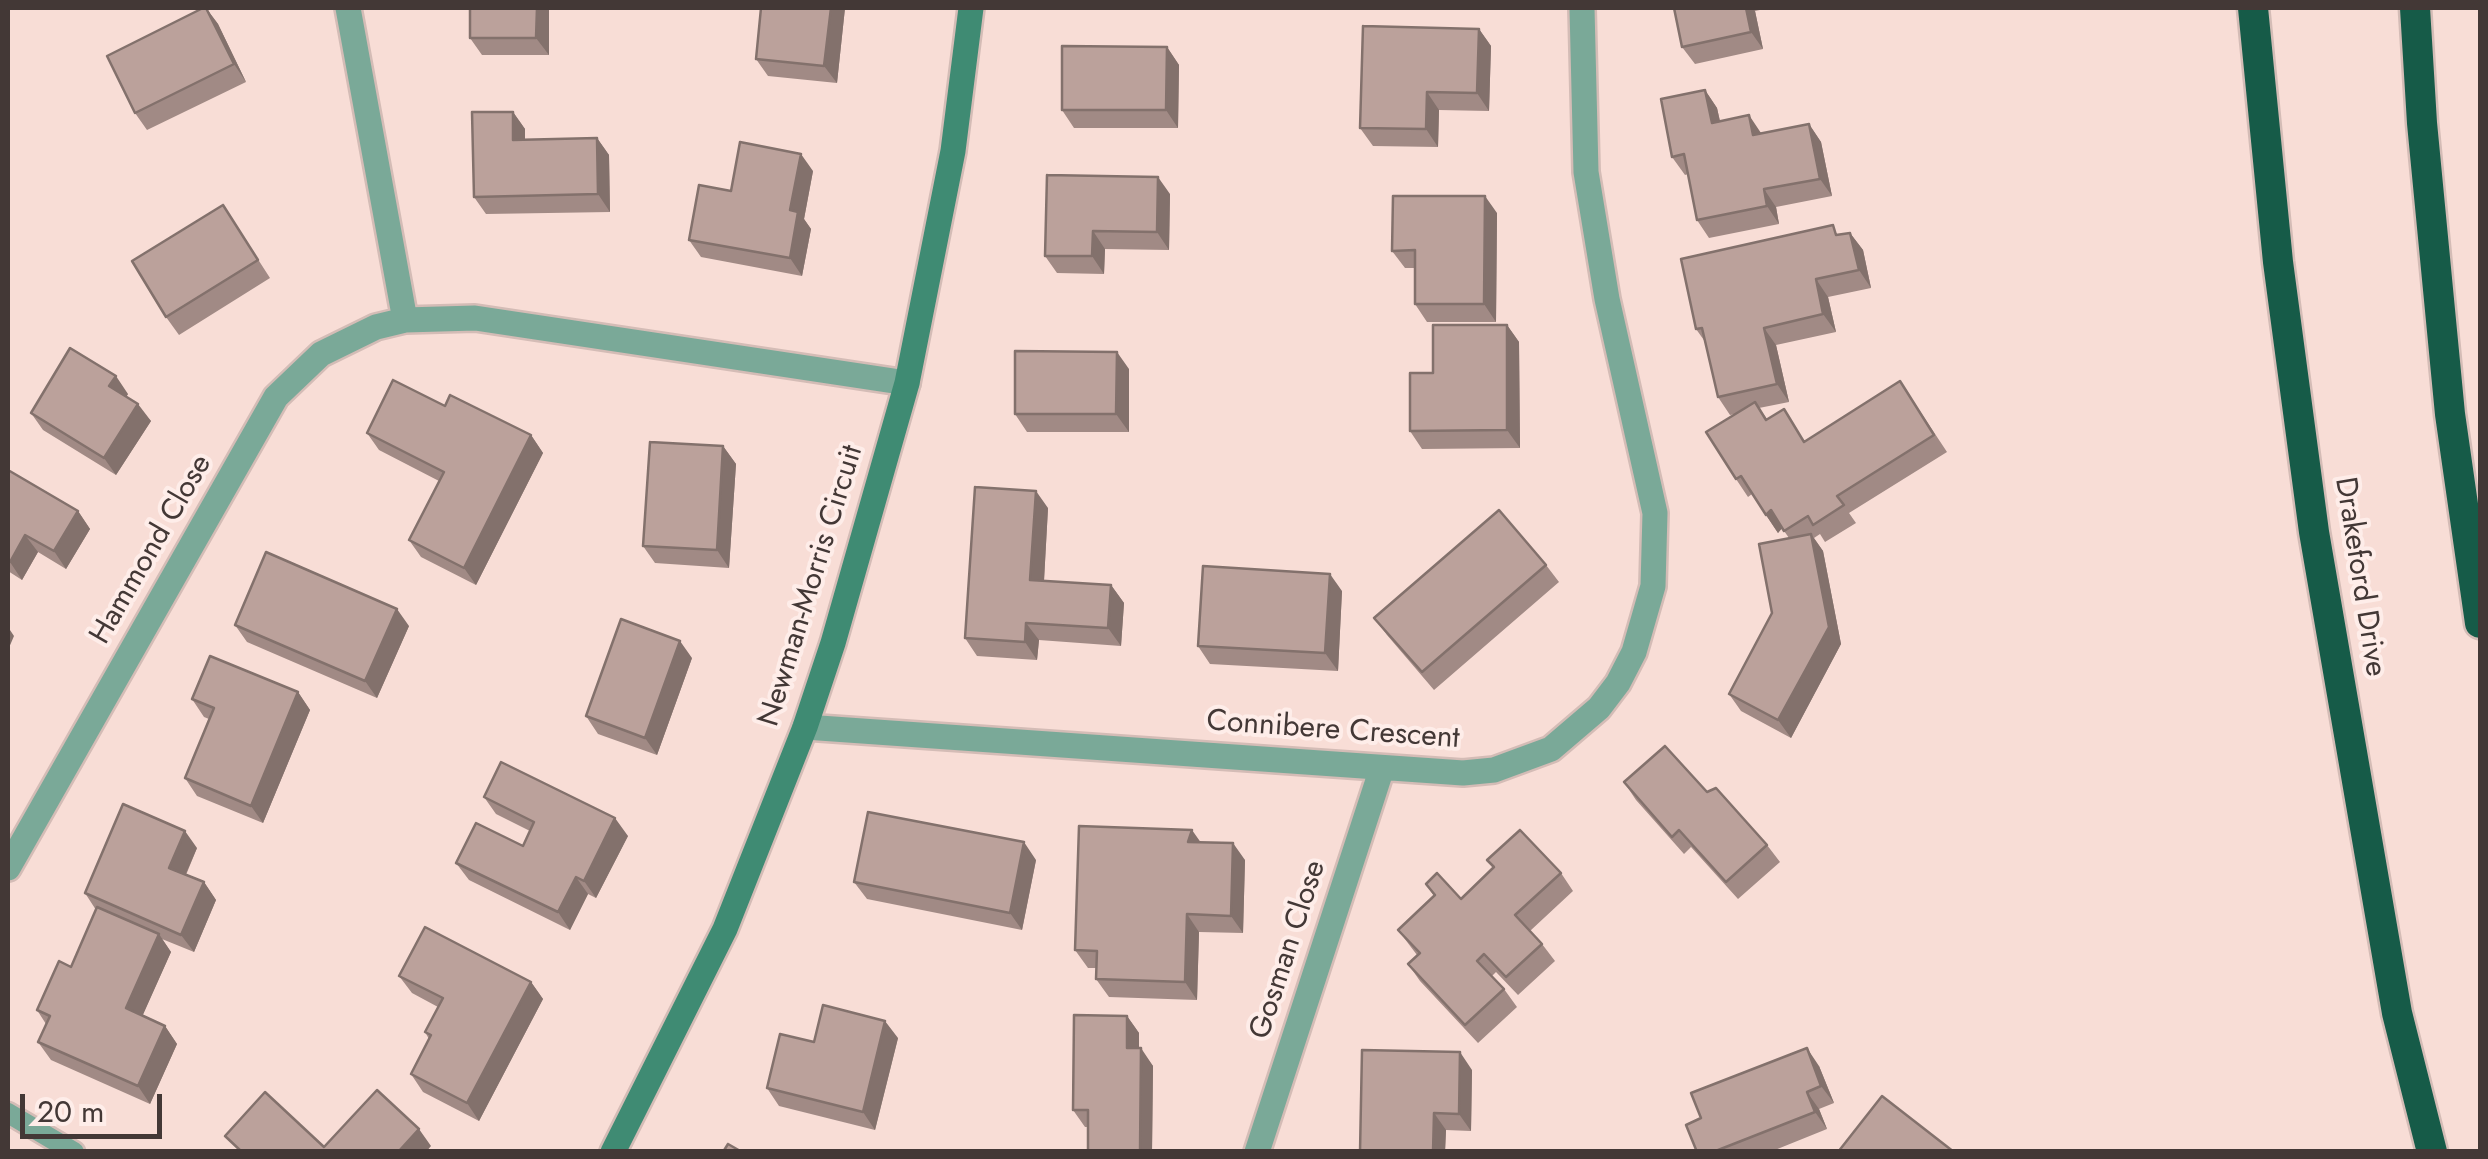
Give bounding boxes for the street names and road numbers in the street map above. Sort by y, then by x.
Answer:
street label: Newman-Morris Circuit [752,441,872,731]
street label: Hammond Close [83,449,221,651]
street label: Drakeford Drive [2325,475,2393,679]
street label: Connibere Crescent [1205,704,1461,758]
street label: Gosman Close [1243,856,1335,1044]

